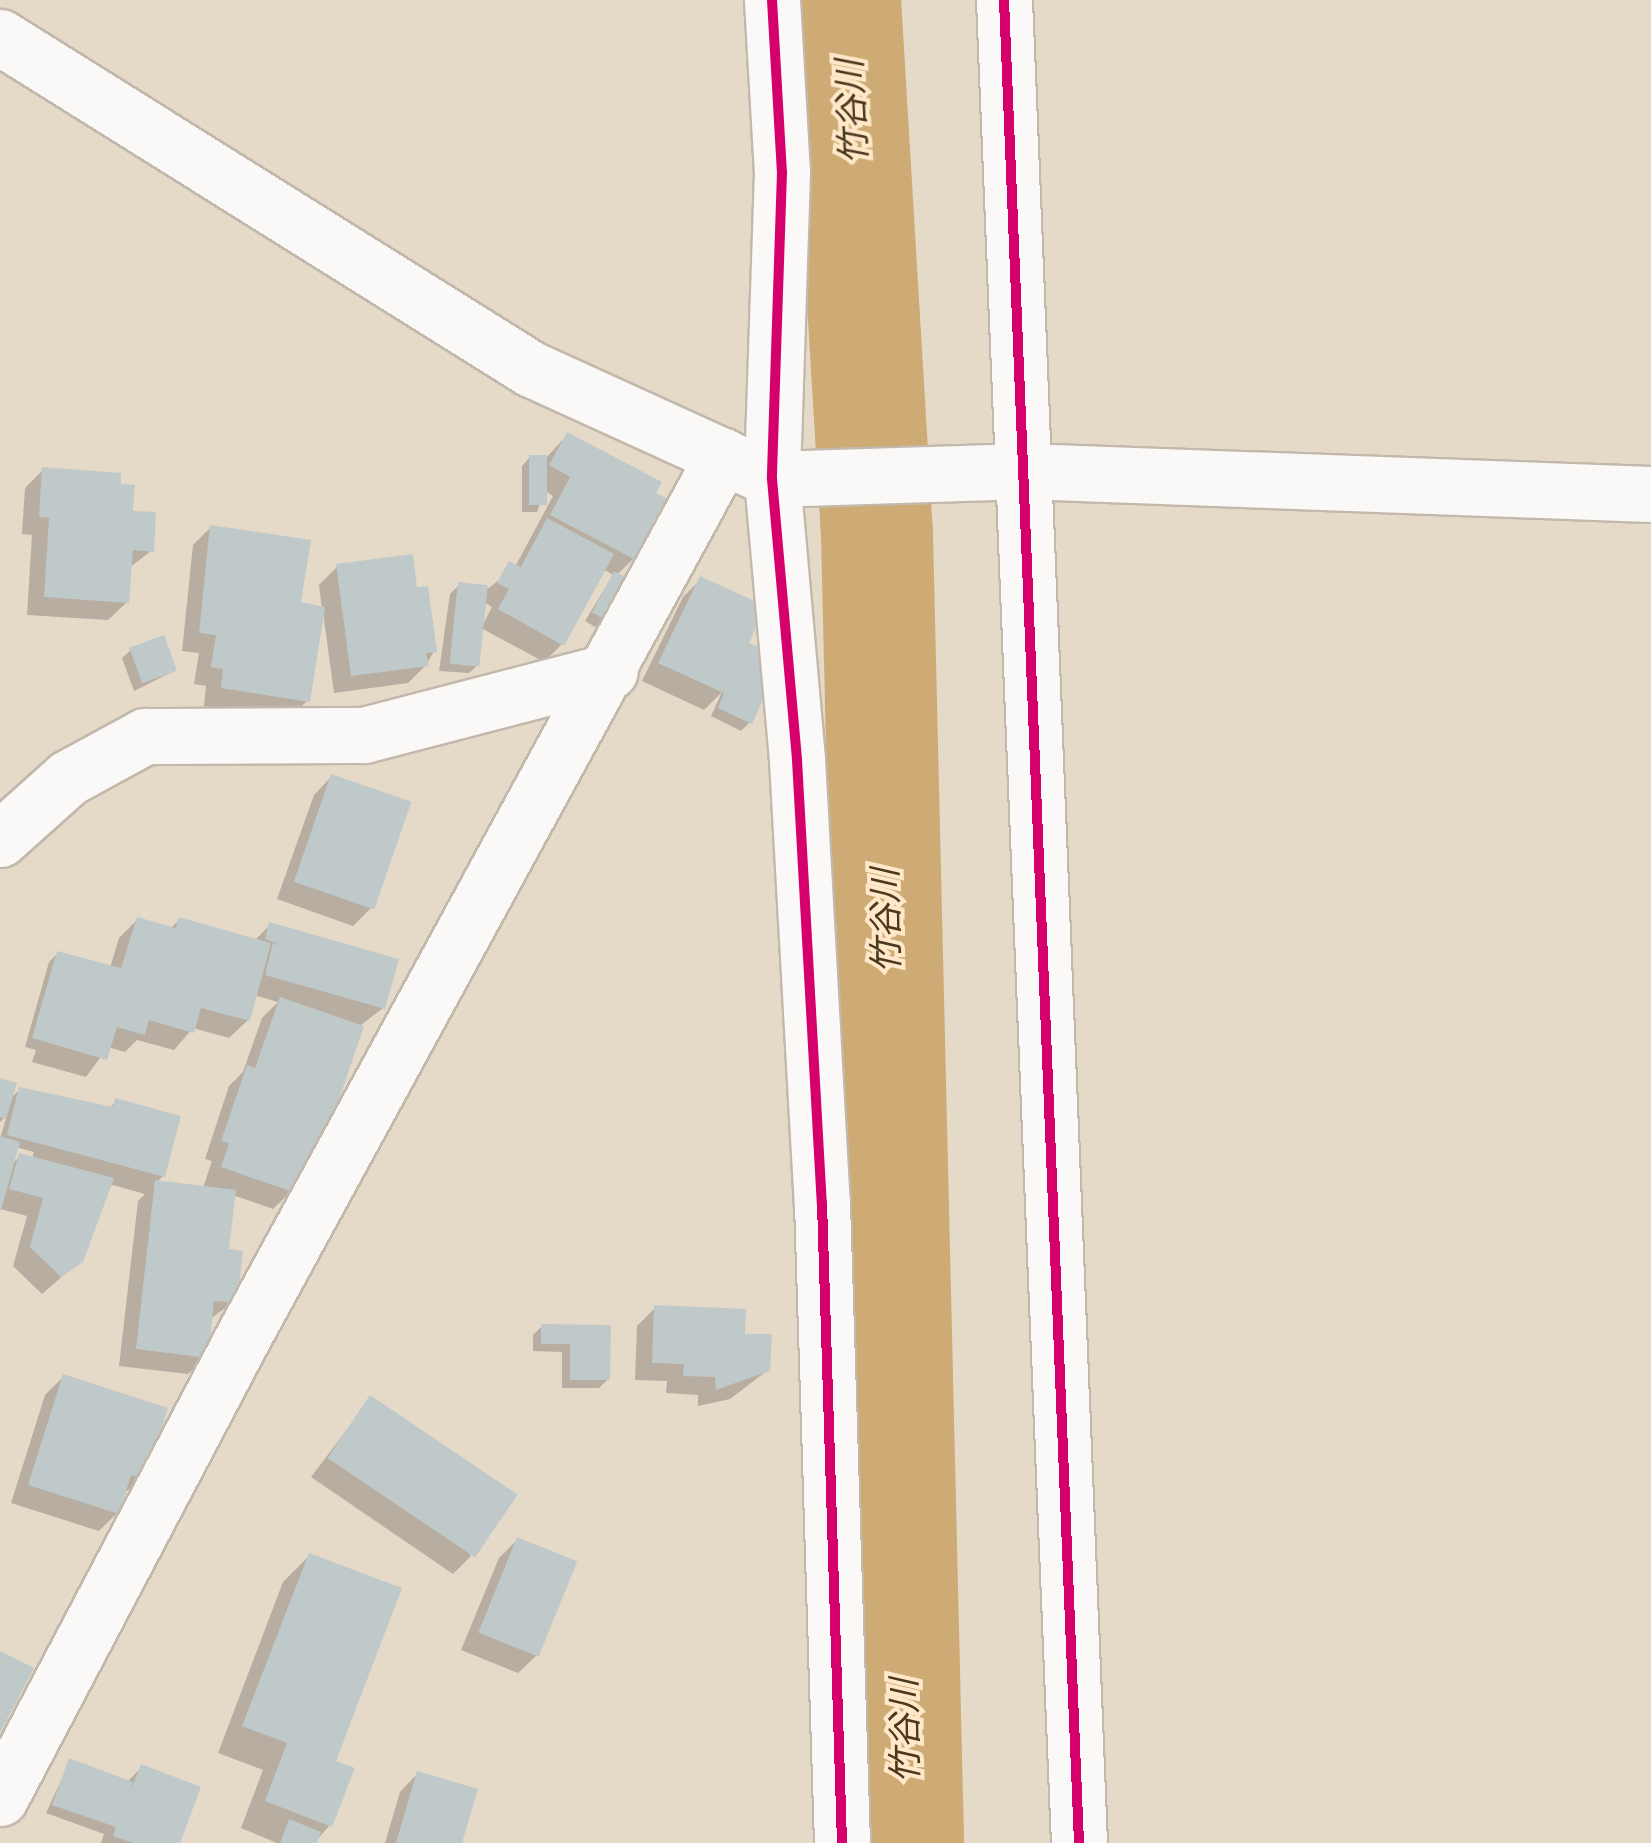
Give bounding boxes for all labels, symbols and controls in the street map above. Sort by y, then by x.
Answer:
water label: 竹谷川 [828,58,876,166]
water label: 竹谷川 [864,868,908,974]
water label: 竹谷川 [883,1678,927,1784]

